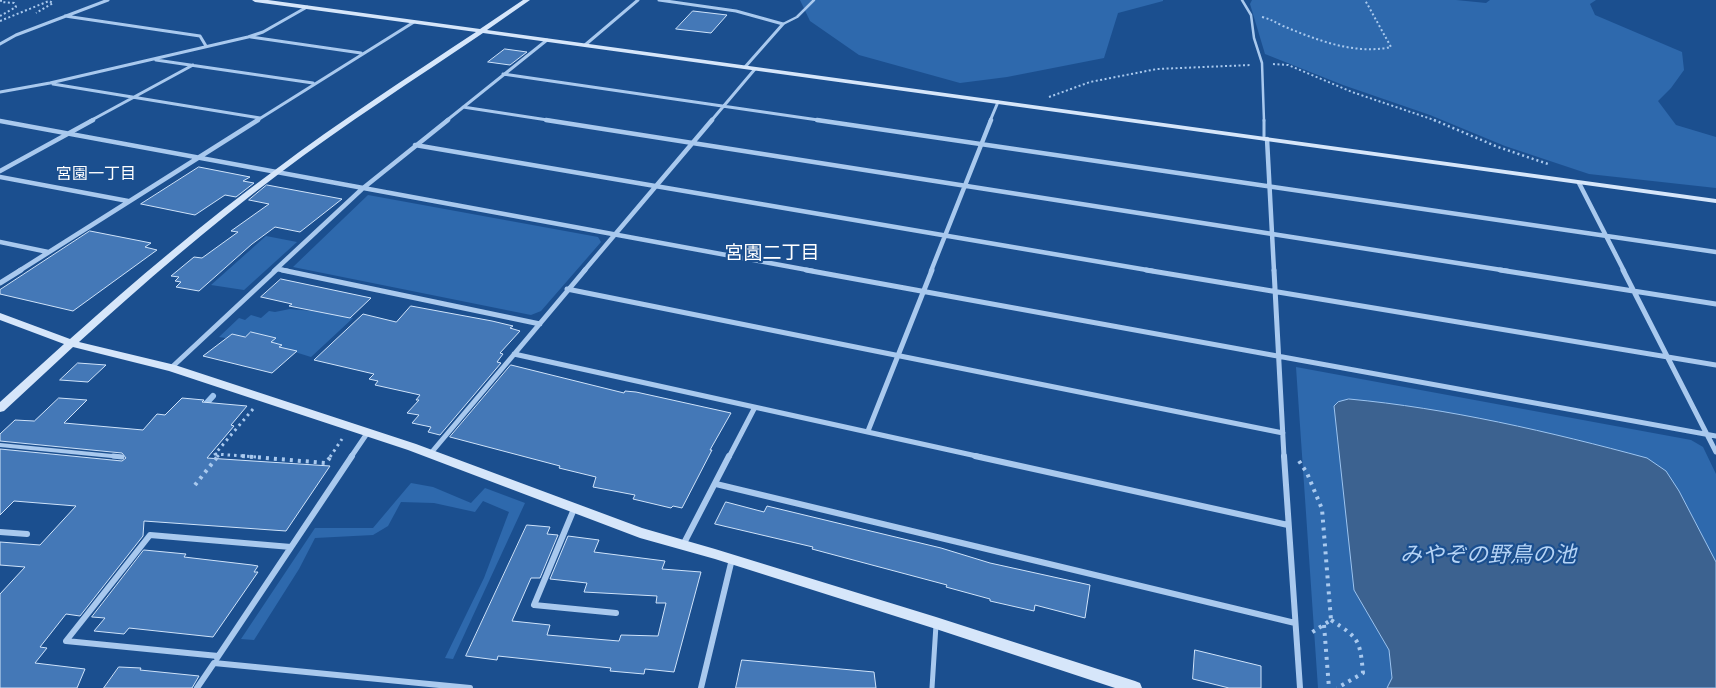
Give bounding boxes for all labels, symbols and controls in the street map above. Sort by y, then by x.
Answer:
district label: 宮園一丁目 [56,164,136,184]
district label: 宮園二丁目 [725,242,819,264]
water label: みやぞの野鳥の池 [1400,543,1576,569]

